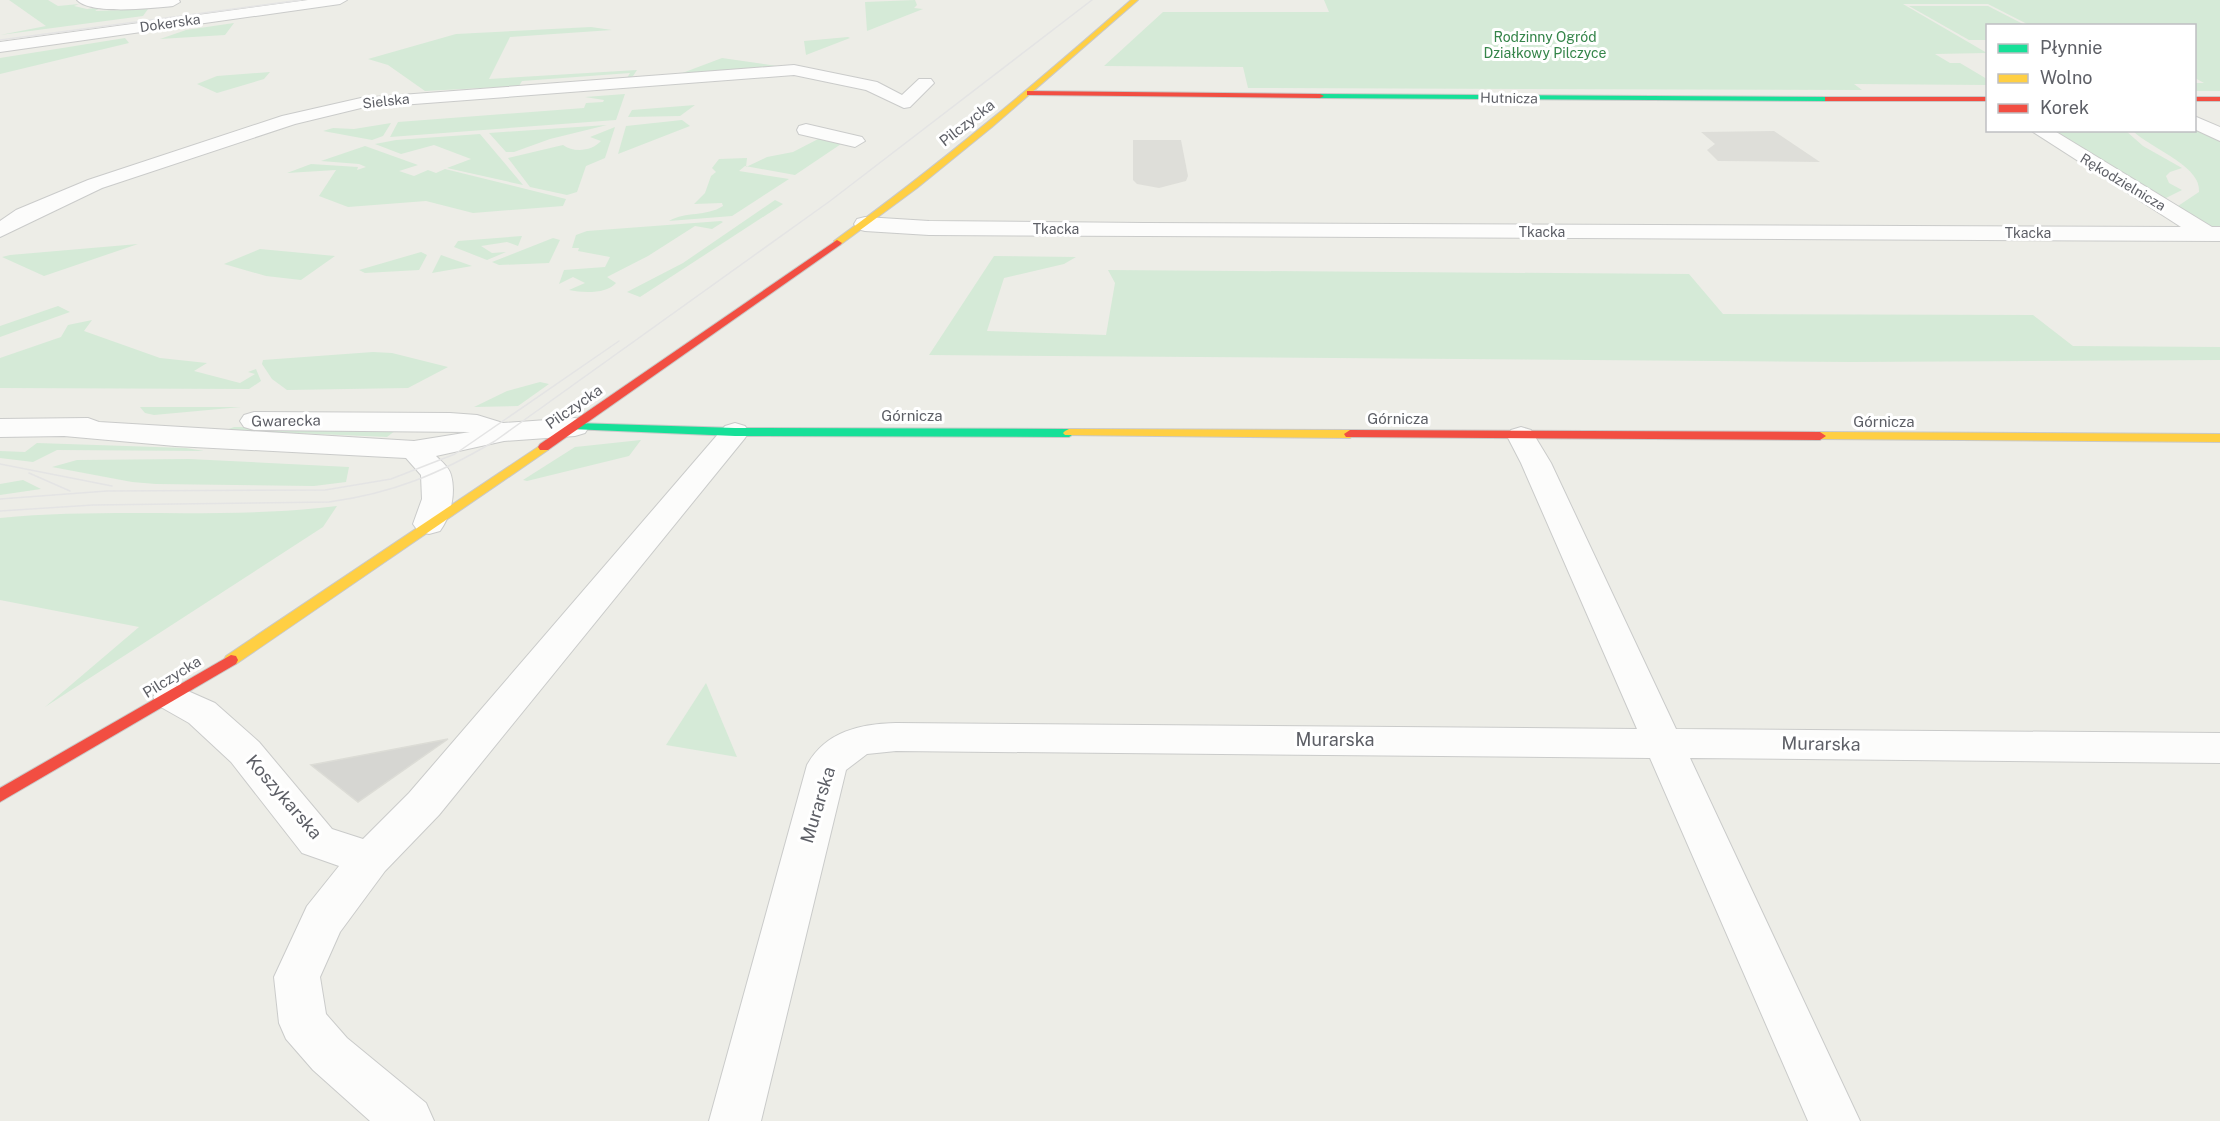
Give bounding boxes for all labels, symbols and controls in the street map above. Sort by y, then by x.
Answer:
street label: Dokerska [139,11,201,35]
legend [1986,24,2196,132]
park label: Rodzinny Ogród Działkowy Pilczyce [1483,29,1607,61]
text: Płynnie [2040,37,2103,58]
text: Wolno [2040,67,2092,88]
street label: Hutnicza [1480,89,1538,107]
street label: Sielska [362,91,410,111]
street label: Pilczycka [936,96,998,149]
text: Korek [2040,97,2089,118]
street label: Rękodzielnicza [2077,150,2169,214]
street label: Tkacka [1033,221,1079,237]
street label: Tkacka [1519,224,1565,240]
street label: Tkacka [2005,225,2051,241]
street label: Pilczycka [542,381,605,432]
street label: Górnicza [881,407,943,424]
street label: Górnicza [1367,410,1429,427]
street label: Gwarecka [251,411,321,430]
street label: Górnicza [1853,413,1915,430]
street label: Pilczycka [140,652,204,701]
street label: Murarska [1295,729,1375,750]
street label: Murarska [1781,732,1861,755]
street label: Koszykarska [242,750,327,843]
street label: Murarska [796,764,839,846]

